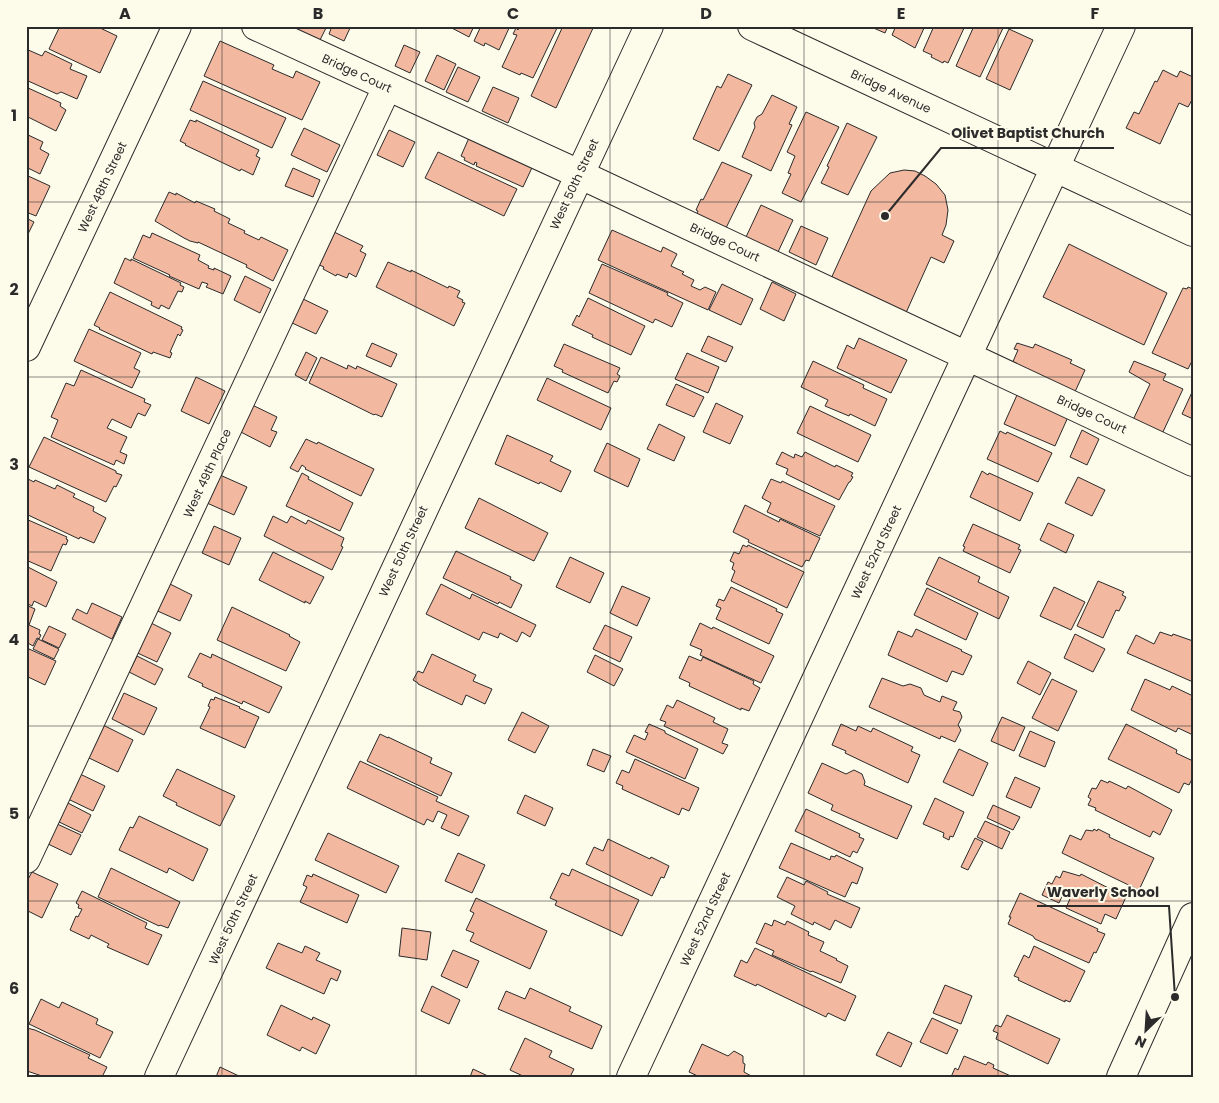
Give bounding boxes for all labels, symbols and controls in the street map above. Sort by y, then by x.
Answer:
text: A [119,2,131,25]
text: B [313,2,323,25]
text: C [507,2,519,25]
text: D [700,2,712,25]
text: E [897,2,905,25]
text: F [1091,2,1100,25]
street label: Bridge Court [319,49,395,97]
street label: Bridge Avenue [848,65,934,117]
text: 1 [11,104,17,127]
callout: Olivet Baptist Church [941,119,1114,148]
text: Olivet Baptist Church [951,123,1105,143]
street label: West 50th Street [545,136,603,232]
street label: West 48th Street [73,139,131,235]
street label: Bridge Court [687,218,763,266]
text: 2 [9,278,19,301]
street label: Bridge Court [1054,390,1130,438]
street label: West 49th Place [179,426,235,520]
text: 3 [9,453,19,476]
street label: West 52nd Street [847,502,905,602]
street label: West 50th Street [374,503,432,599]
text: 4 [9,628,20,651]
text: 5 [9,802,19,825]
street label: West 52nd Street [676,869,734,969]
street label: West 50th Street [204,871,262,967]
callout: Waverly School [1037,877,1169,906]
text: Waverly School [1047,882,1159,902]
text: 6 [9,977,19,1000]
north arrow [1122,1006,1172,1056]
text: N [1132,1030,1150,1053]

